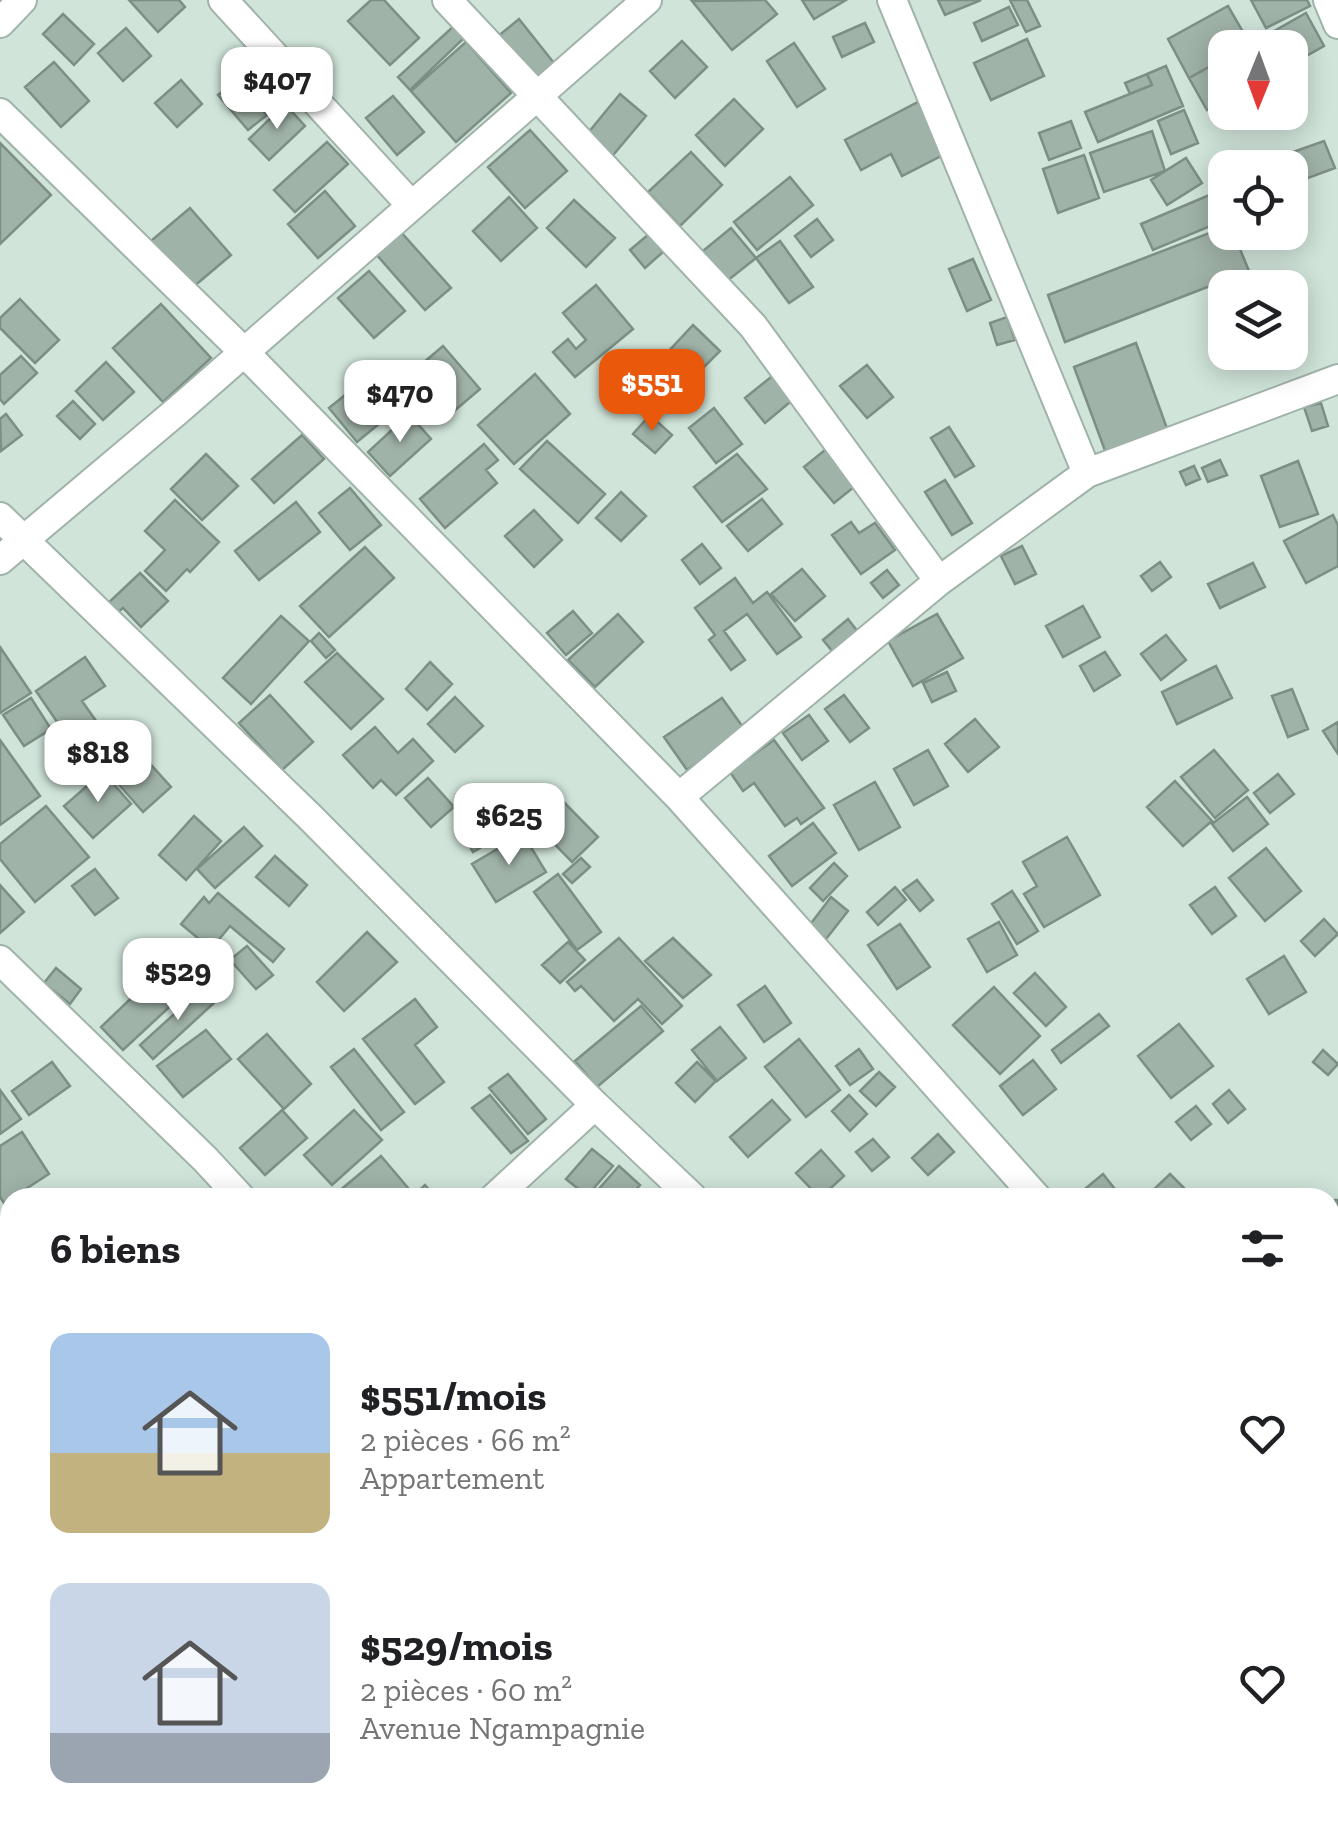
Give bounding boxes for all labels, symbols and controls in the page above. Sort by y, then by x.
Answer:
north arrow [1208,30,1308,130]
map controls [1208,30,1308,370]
pin: $407 [218,47,336,132]
text: $407 [243,60,311,98]
button: locate [1208,150,1308,250]
button: layers [1208,270,1308,370]
pin: $551 [593,349,711,434]
pin: $470 [341,360,459,445]
text: $551 [621,362,683,400]
text: $470 [366,373,434,411]
pin: $818 [39,720,157,805]
text: $818 [66,733,130,771]
pin: $625 [450,783,568,868]
text: $625 [476,796,542,834]
pin: $529 [119,938,237,1023]
text: $529 [145,951,211,989]
icon: filters [1235,1221,1290,1276]
text: 6 biens [50,1223,181,1274]
text: $551/mois [360,1370,547,1421]
icon: home [130,1373,250,1493]
icon: heart [1235,1406,1290,1461]
text: 2 pièces · 66 m² [360,1421,571,1459]
text: Appartement [360,1459,544,1497]
text: $529/mois [360,1620,553,1671]
icon: home [130,1623,250,1743]
icon: heart [1235,1656,1290,1711]
text: 2 pièces · 60 m² [360,1671,572,1709]
text: Avenue Ngampagnie [360,1709,645,1747]

